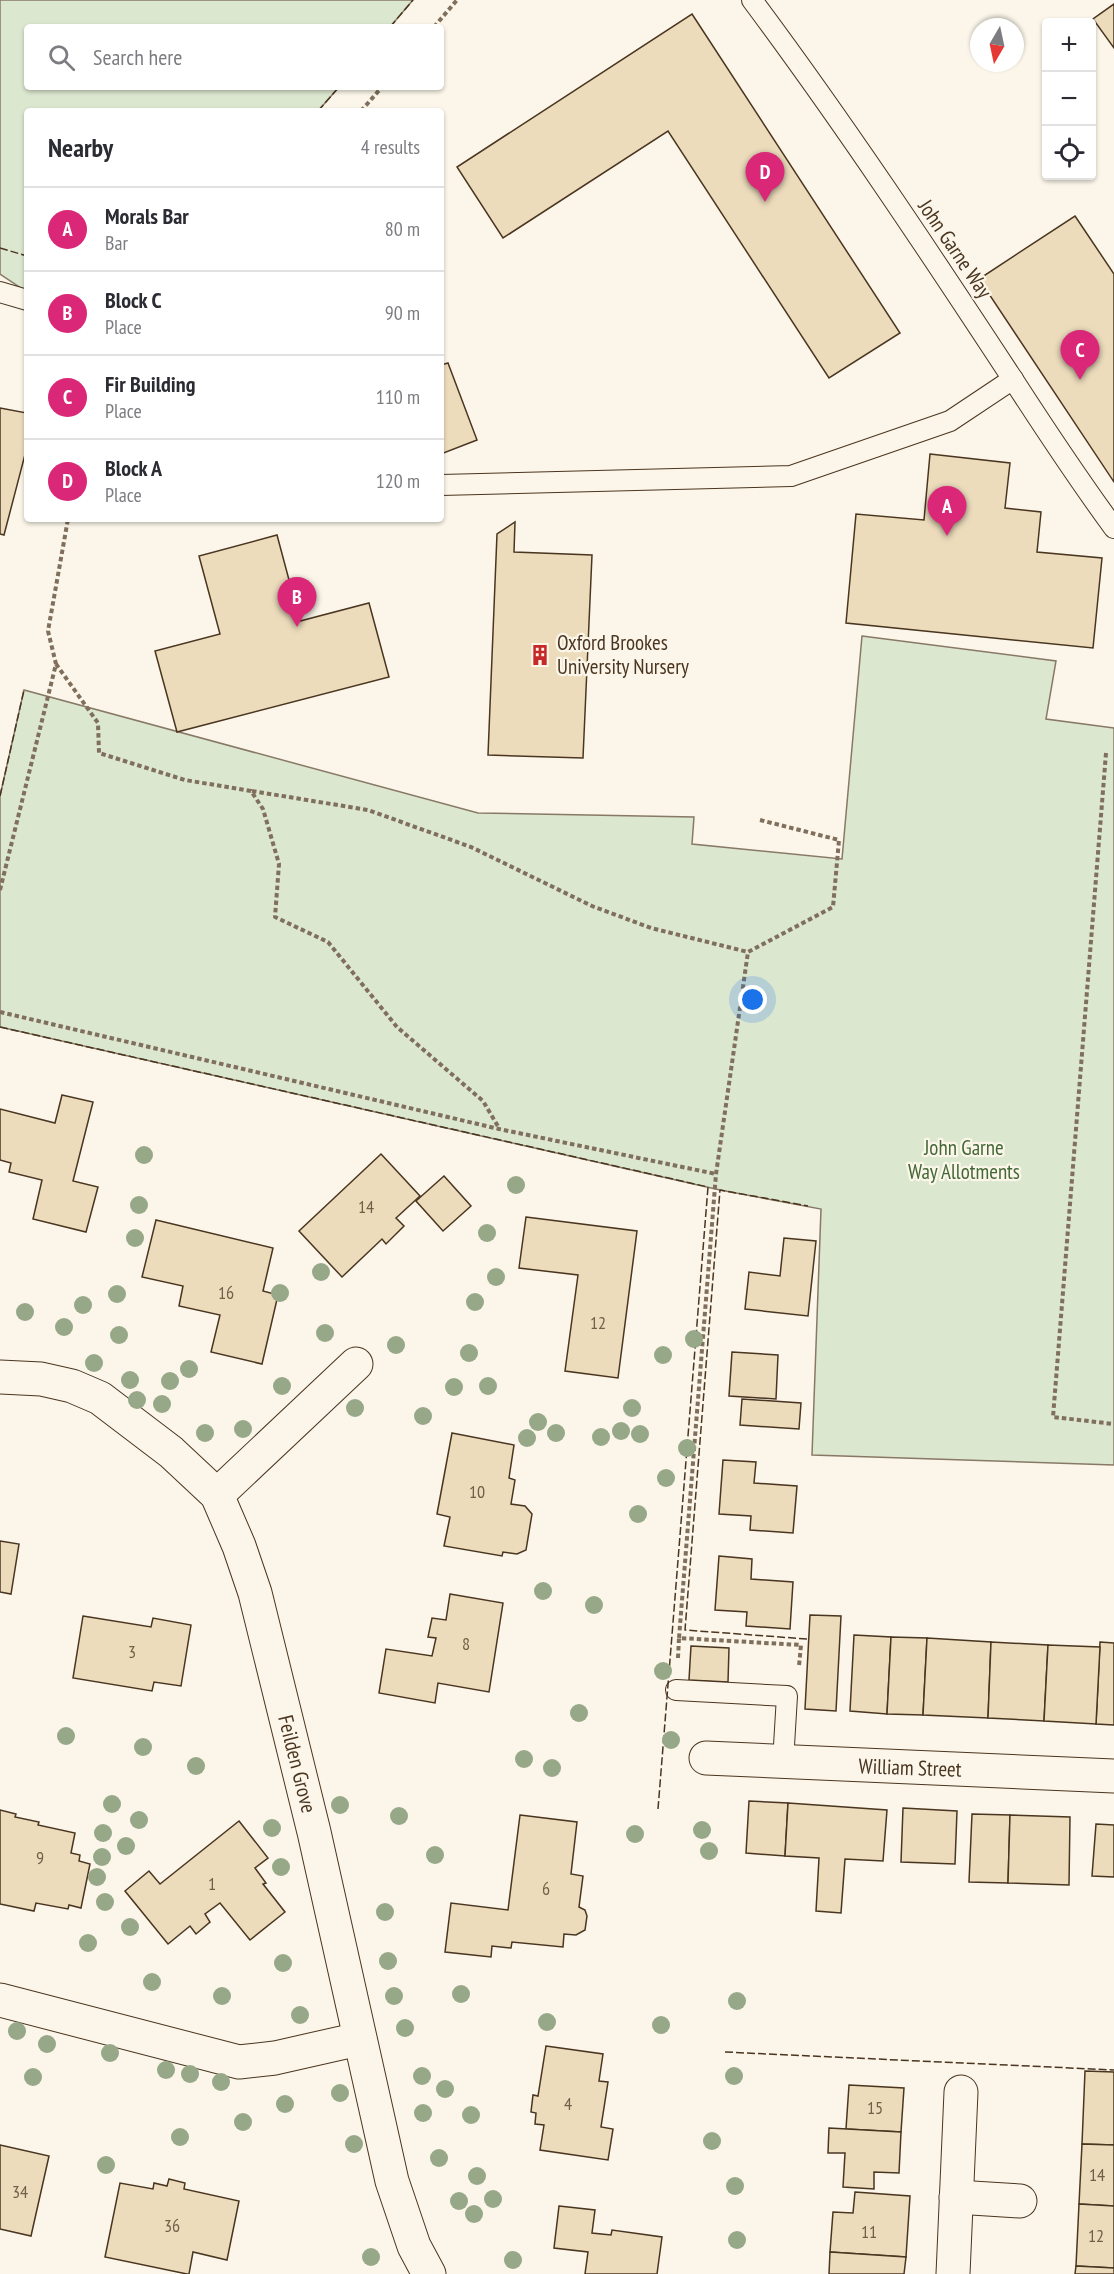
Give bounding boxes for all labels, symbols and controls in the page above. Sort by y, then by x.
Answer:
north arrow [970,18,1024,72]
map controls [1042,18,1096,180]
button: + [1042,18,1096,72]
search box [24,24,444,90]
icon: search [45,41,78,74]
text: Search here [93,43,182,71]
button: − [1042,72,1096,126]
button: locate [1042,126,1096,180]
text: Nearby [48,131,113,164]
text: 4 results [361,134,420,160]
pin: D [746,152,784,202]
street label: John Garne Way [912,193,998,303]
text: Morals Bar [105,202,189,230]
text: A [62,216,73,242]
text: 80 m [385,216,420,242]
text: Bar [105,230,128,256]
text: Block C [105,286,161,314]
text: B [63,300,72,326]
text: 90 m [385,300,420,326]
text: Place [105,314,142,340]
pin: C [1060,330,1100,380]
text: Fir Building [105,370,195,398]
text: C [63,384,72,410]
text: 110 m [376,384,420,410]
text: Place [105,398,142,424]
text: Block A [105,454,162,482]
text: D [62,468,73,494]
text: 120 m [376,468,420,494]
text: Place [105,482,142,508]
pin: A [928,486,966,536]
pin: B [278,578,316,627]
place label: Oxford Brookes University Nursery [557,629,689,680]
building icon: Oxford Brookes University Nursery [528,643,552,667]
your location [738,985,767,1014]
park label: John Garne Way Allotments [908,1134,1020,1185]
house number: 14 [358,1195,374,1218]
house number: 16 [218,1281,234,1304]
house number: 12 [590,1311,606,1334]
house number: 10 [469,1480,485,1503]
house number: 8 [462,1632,470,1655]
house number: 3 [128,1640,136,1663]
street label: Feilden Grove [272,1712,323,1816]
street label: William Street [858,1752,962,1783]
house number: 9 [36,1846,44,1869]
house number: 1 [208,1872,216,1895]
house number: 6 [542,1877,550,1900]
house number: 4 [564,2092,572,2115]
house number: 15 [867,2096,883,2119]
house number: 14 [1089,2163,1105,2186]
house number: 34 [12,2180,28,2203]
house number: 36 [164,2214,180,2237]
house number: 11 [861,2220,877,2243]
house number: 12 [1088,2224,1104,2247]

